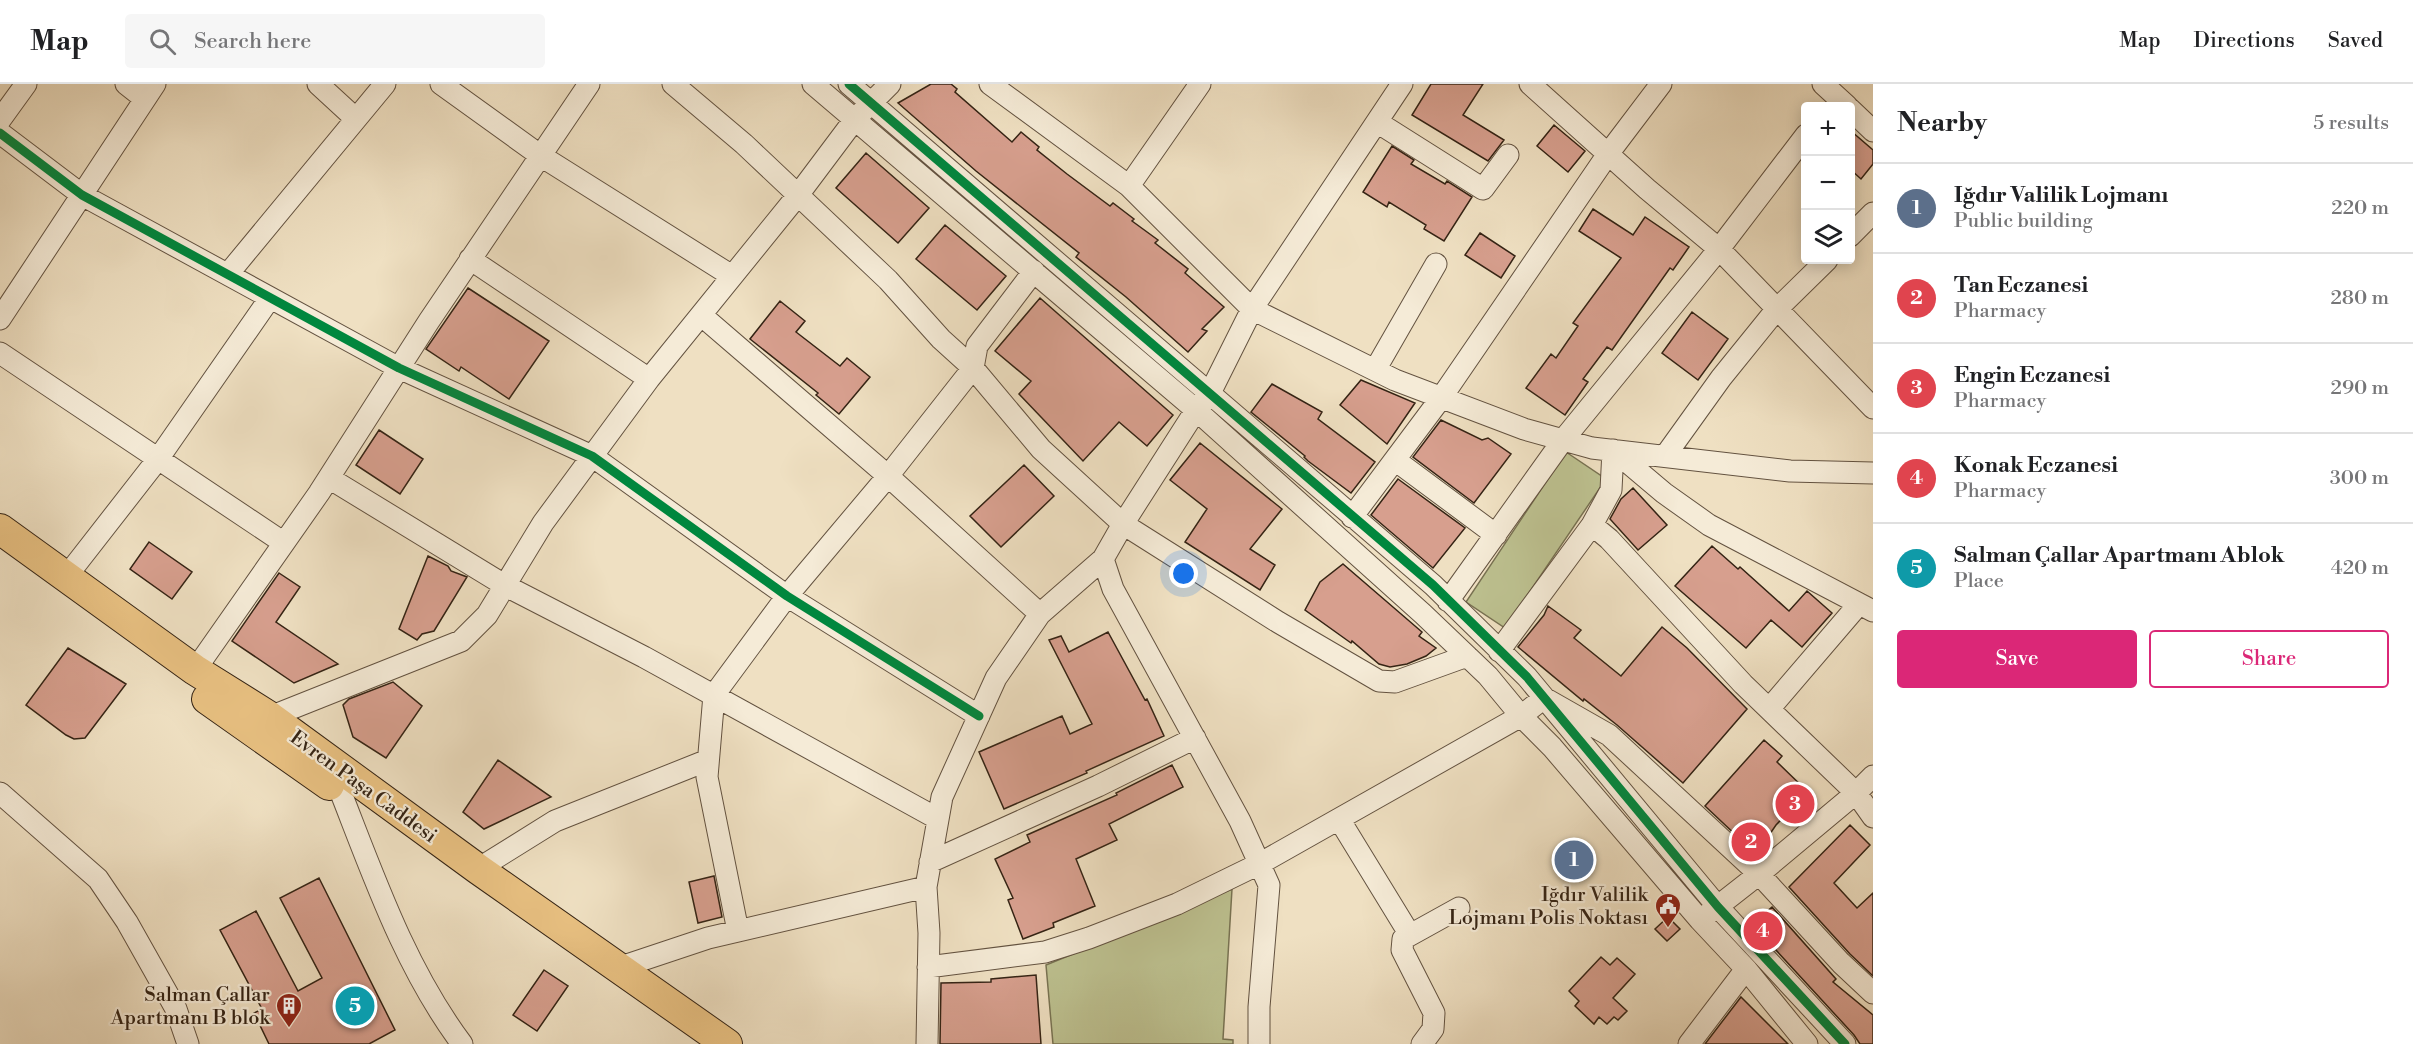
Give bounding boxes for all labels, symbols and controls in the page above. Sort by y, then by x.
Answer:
search box [125,14,545,68]
text: Map [30,24,89,59]
icon: search [146,25,179,58]
text: Search here [194,28,311,55]
text: Map [2119,28,2161,54]
text: Directions [2194,28,2295,54]
text: Saved [2328,28,2383,54]
map controls [1801,102,1855,264]
button: + [1801,102,1855,156]
text: Nearby [1897,107,1987,139]
text: 5 results [2313,111,2389,136]
button: − [1801,156,1855,210]
text: Iğdır Valilik Lojmanı [1954,182,2168,209]
text: 1 [1912,196,1921,221]
text: 220 m [2331,196,2389,221]
text: Public building [1954,209,2093,234]
button: layers [1801,210,1855,264]
text: Tan Eczanesi [1954,272,2088,299]
text: 2 [1910,286,1923,311]
text: 280 m [2330,286,2389,311]
text: Pharmacy [1954,299,2046,324]
text: Engin Eczanesi [1954,362,2110,389]
text: 3 [1910,376,1923,401]
text: 290 m [2331,376,2389,401]
text: Pharmacy [1954,389,2046,414]
text: Konak Eczanesi [1954,452,2118,479]
text: 4 [1910,466,1923,491]
text: 300 m [2330,466,2389,491]
text: Pharmacy [1954,479,2046,504]
text: Salman Çallar Apartmanı Ablok [1954,542,2284,569]
text: 5 [1910,556,1923,581]
text: 420 m [2331,556,2389,581]
your location [1169,559,1198,588]
text: Place [1954,569,2004,594]
button: Save [1897,630,2137,688]
button: Share [2149,630,2389,688]
street label: Evren Paşa Caddesi [285,726,442,849]
pin: 3 [1776,782,1814,826]
pin: 2 [1732,820,1770,864]
pin: 1 [1554,838,1594,882]
place label: Iğdır Valilik Lojmanı Polis Noktası [1448,883,1650,931]
public building icon: Iğdır Valilik Lojmanı Polis Noktası [1653,891,1683,929]
pin: 4 [1744,908,1782,954]
place label: Salman Çallar Apartmanı B blok [110,983,272,1031]
pin: 5 [336,984,374,1028]
building icon: Salman Çallar Apartmanı B blok [274,991,304,1029]

